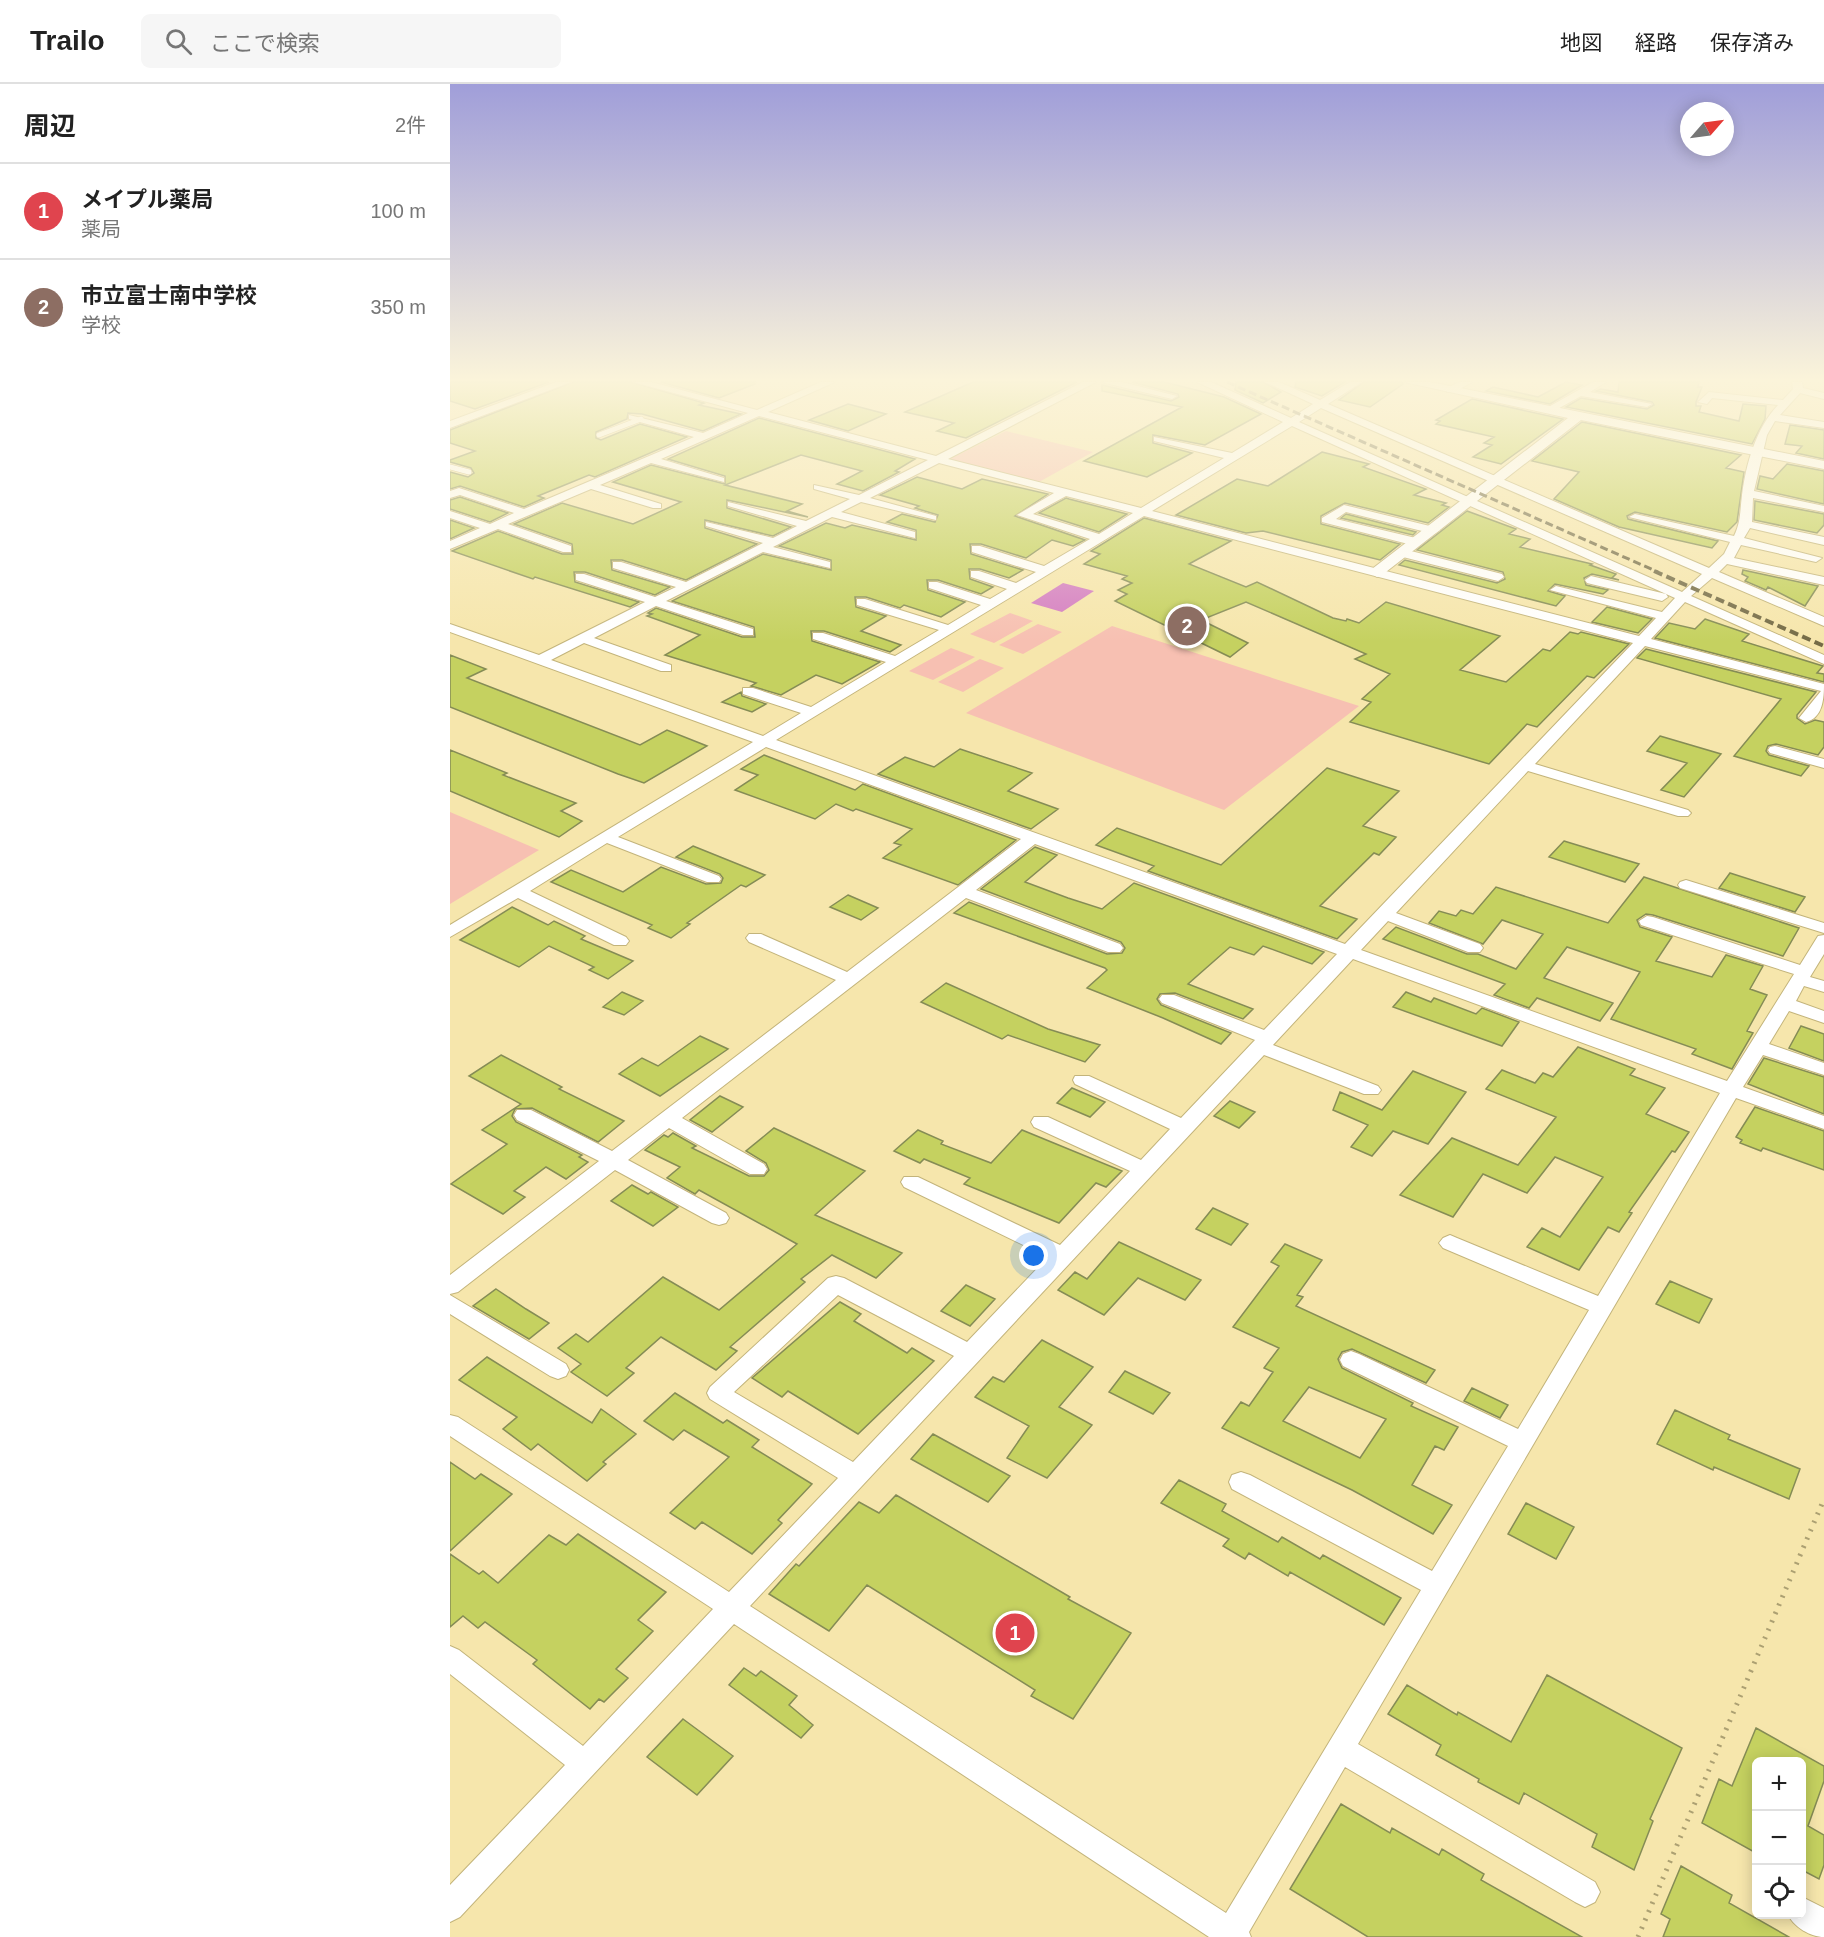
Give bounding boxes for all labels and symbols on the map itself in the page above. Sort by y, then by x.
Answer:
north arrow [1680,102,1734,156]
pin: 2 [1168,604,1206,648]
your location [1019,1241,1048,1270]
pin: 1 [996,1610,1034,1656]

